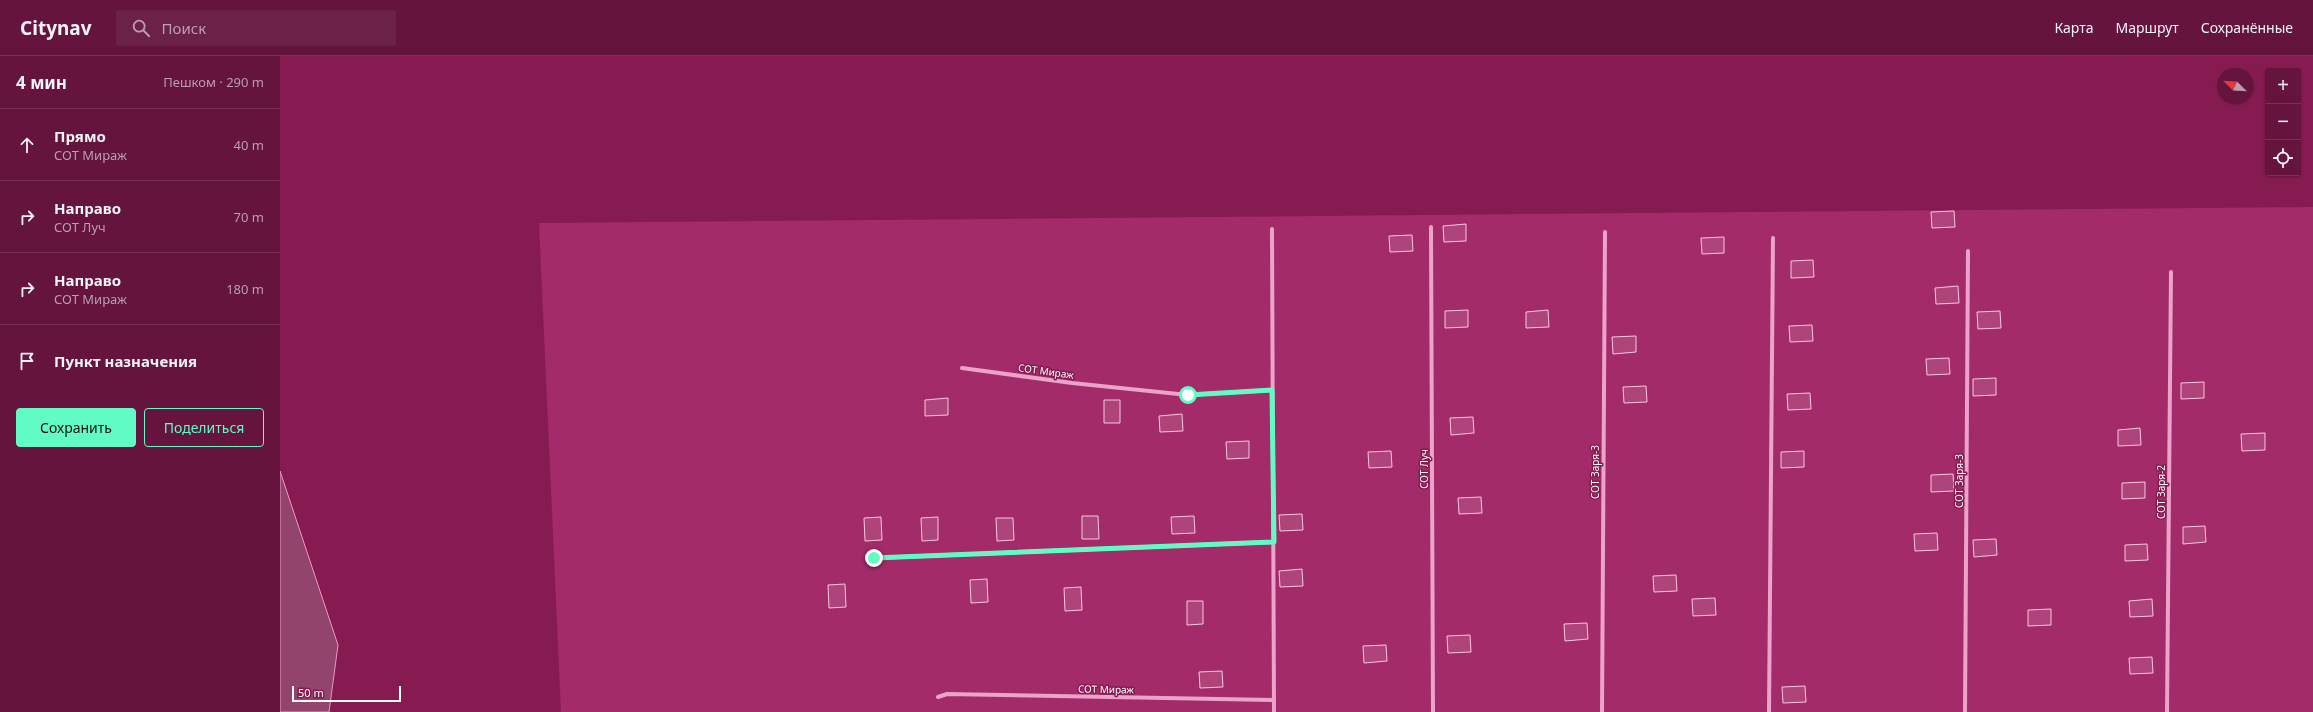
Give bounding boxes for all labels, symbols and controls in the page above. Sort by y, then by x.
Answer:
search box [116,10,396,46]
text: Citynav [20,15,92,41]
icon: search [130,17,152,39]
text: Поиск [162,18,206,38]
text: Карта [2054,18,2093,37]
text: Маршрут [2115,18,2179,37]
text: Сохранённые [2201,18,2293,37]
north arrow [2217,68,2253,104]
map controls [2265,68,2301,176]
button: + [2265,68,2301,104]
text: 4 мин [16,71,67,94]
text: Пешком · 290 m [163,73,264,91]
button: − [2265,104,2301,140]
text: Прямо [54,126,106,146]
icon: ahead [16,134,38,156]
text: 40 m [234,136,264,154]
button: locate [2265,140,2301,176]
text: СОТ Мираж [54,146,127,164]
text: Направо [54,198,121,218]
icon: right [16,206,38,228]
text: 70 m [234,208,264,226]
text: СОТ Луч [54,218,106,236]
text: Направо [54,270,121,290]
icon: right [16,278,38,300]
text: 180 m [226,280,264,298]
text: СОТ Мираж [54,290,127,308]
icon: arrive [16,350,38,372]
text: Пункт назначения [54,351,197,371]
street label: СОТ Мираж [1017,360,1075,382]
route start [1179,386,1197,404]
button: Сохранить [16,408,136,447]
button: Поделиться [144,408,264,447]
street label: СОТ Заря-3 [1588,445,1602,499]
street label: СОТ Луч [1417,449,1431,489]
street label: СОТ Заря-3 [1952,454,1966,508]
street label: СОТ Заря-2 [2154,465,2168,519]
route end [865,549,883,567]
street label: СОТ Мираж [1078,682,1135,696]
scale bar [292,684,401,703]
text: 50 m [298,685,324,700]

